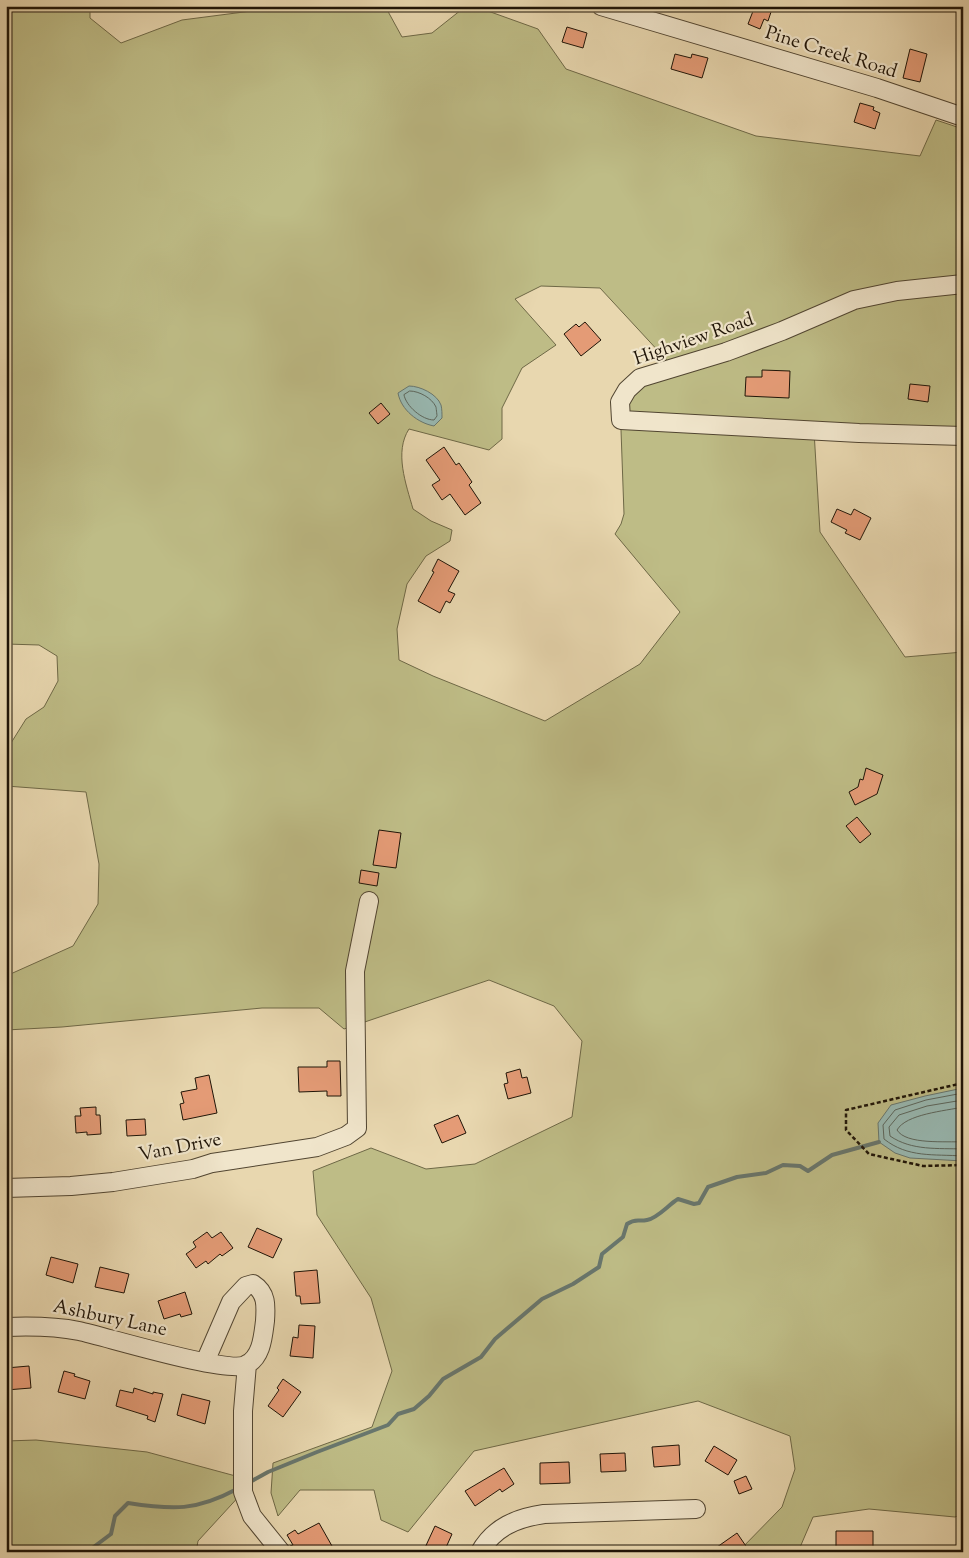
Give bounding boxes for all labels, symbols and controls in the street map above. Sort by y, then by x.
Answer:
street label: Pine Creek Road [762,20,901,86]
street label: Highview Road [630,307,758,373]
street label: Van Drive [136,1127,224,1169]
street label: Ashbury Lane [50,1294,170,1344]

